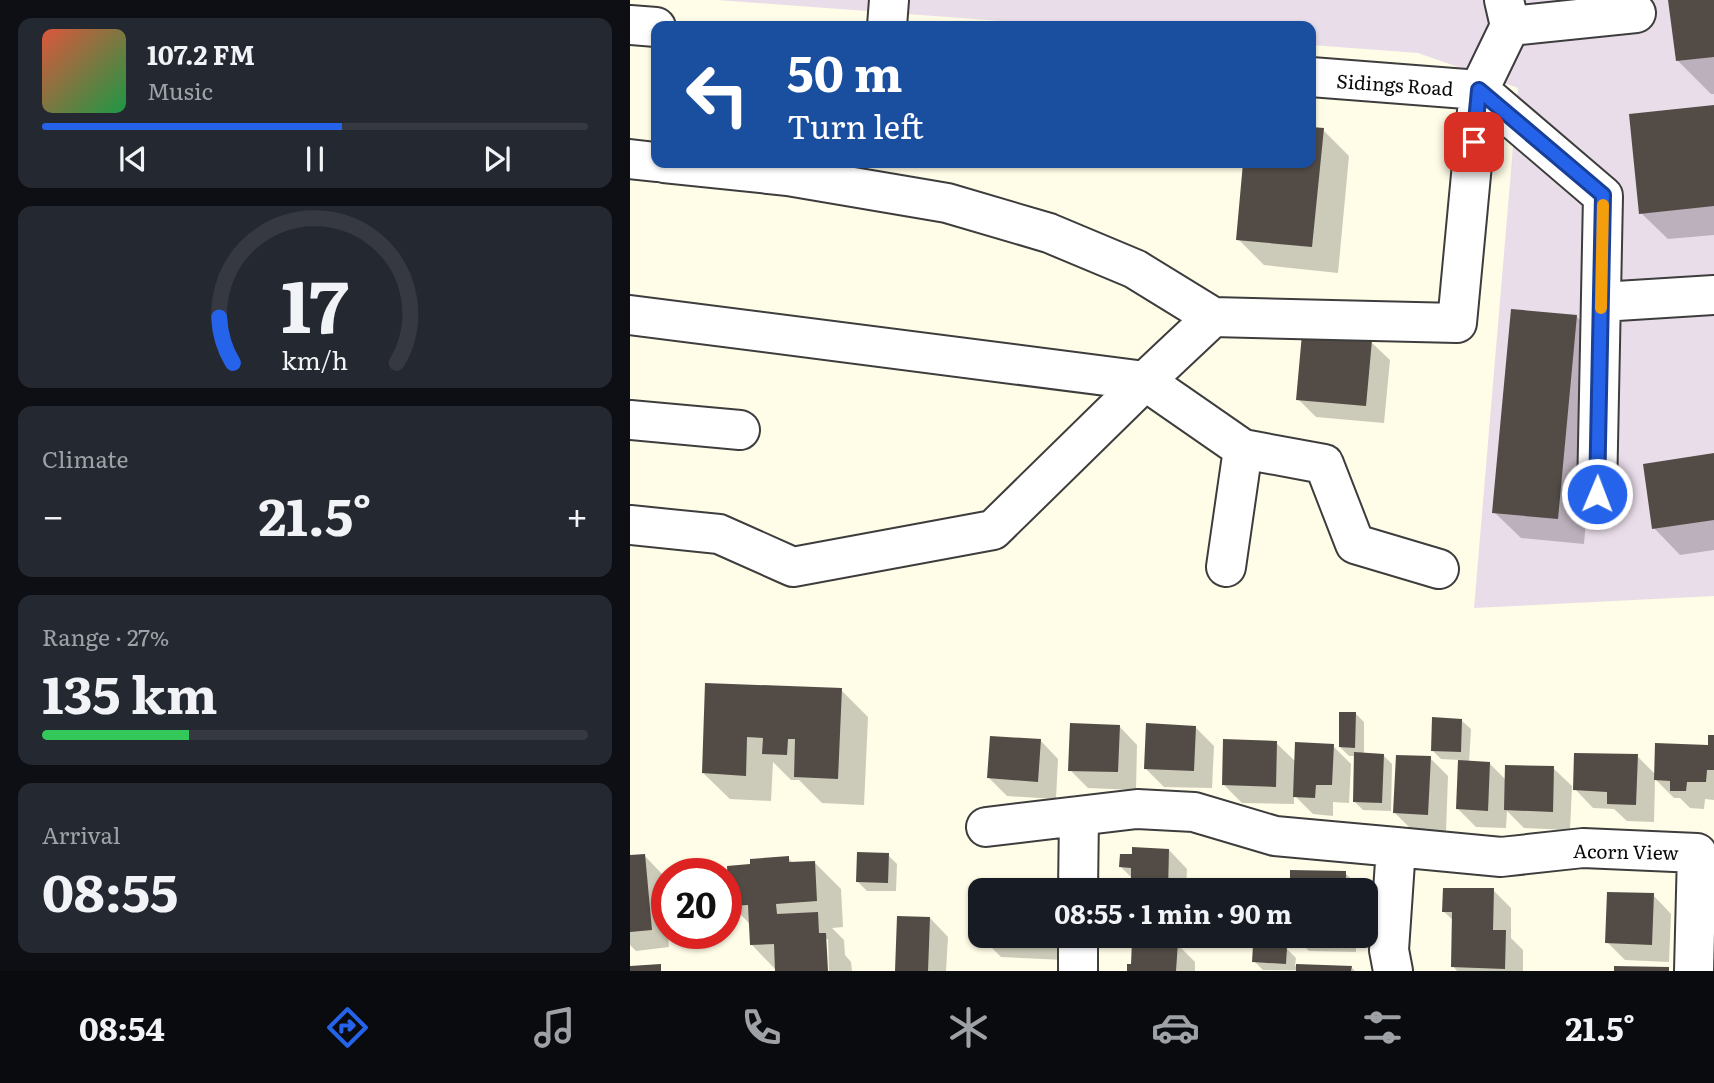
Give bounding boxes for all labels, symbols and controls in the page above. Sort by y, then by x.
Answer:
text: 107.2 FM [147,34,255,73]
text: 50 m [787,34,903,107]
icon: left [672,49,763,140]
street label: Sidings Road [1336,66,1455,102]
text: Music [147,73,213,107]
text: Turn left [787,101,924,149]
pin [1444,112,1504,172]
icon: arrive [1455,123,1493,161]
icon: previous [114,140,152,178]
icon: pause [296,140,334,178]
icon: next [478,140,516,178]
text: 17 [281,248,349,356]
text: km/h [282,341,348,378]
text: Climate [42,441,128,475]
position arrow [1560,457,1634,531]
text: 21.5° [258,475,372,552]
text: − [42,485,64,542]
text: + [566,485,588,542]
text: Range · 27% [42,619,169,653]
text: 135 km [42,653,218,730]
text: Arrival [42,817,121,851]
street label: Acorn View [1573,836,1680,866]
text: 08:55 [42,851,178,928]
speed limit sign: 20 [651,858,742,949]
text: 08:55 · 1 min · 90 m [1054,893,1292,932]
text: 08:54 [79,1003,165,1051]
icon: directions [323,1003,372,1052]
icon: music [530,1003,579,1052]
icon: phone [737,1003,786,1052]
icon: climate [944,1003,993,1052]
icon: car [1151,1003,1200,1052]
icon: filters [1358,1003,1407,1052]
text: 21.5° [1565,1003,1635,1051]

